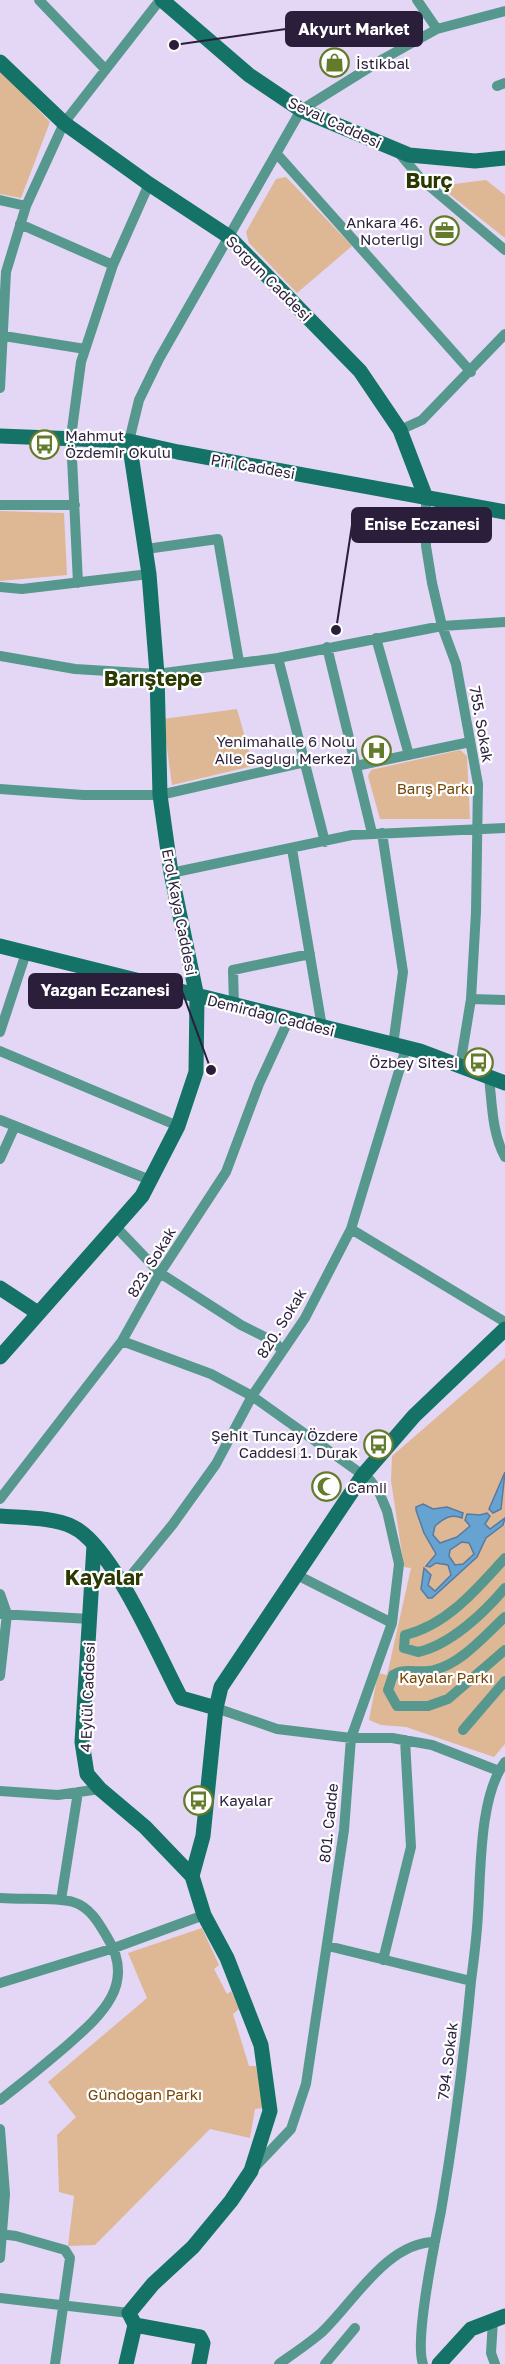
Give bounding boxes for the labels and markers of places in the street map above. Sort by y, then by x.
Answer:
callout: Akyurt Market [286,12,422,46]
shop icon: İstikbal [319,47,351,79]
place label: İstikbal [356,54,410,72]
place label: Ankara 46. Noterliği [346,213,423,248]
office icon: Ankara 46. Noterliği [428,215,460,247]
place label: Mahmut Özdemir Okulu [65,426,171,461]
bus stop icon: Mahmut Özdemir Okulu [28,428,60,460]
callout: Enise Eczanesi [352,508,491,542]
place label: Yenimahalle 6 Nolu Aile Sağlığı Merkezi [215,732,355,767]
hospital icon: Yenimahalle 6 Nolu Aile Sağlığı Merkezi [360,734,392,766]
callout: Yazgan Eczanesi [29,974,182,1008]
bus stop icon: Özbey Sitesi [463,1046,495,1078]
place label: Özbey Sitesi [369,1053,458,1071]
place label: Şehit Tuncay Özdere Caddesi 1. Durak [211,1426,359,1461]
bus stop icon: Şehit Tuncay Özdere Caddesi 1. Durak [363,1428,395,1460]
mosque icon: Camii [310,1471,342,1503]
place label: Camii [347,1478,387,1496]
bus stop icon: Kayalar [182,1784,214,1816]
place label: Kayalar [219,1791,273,1809]

